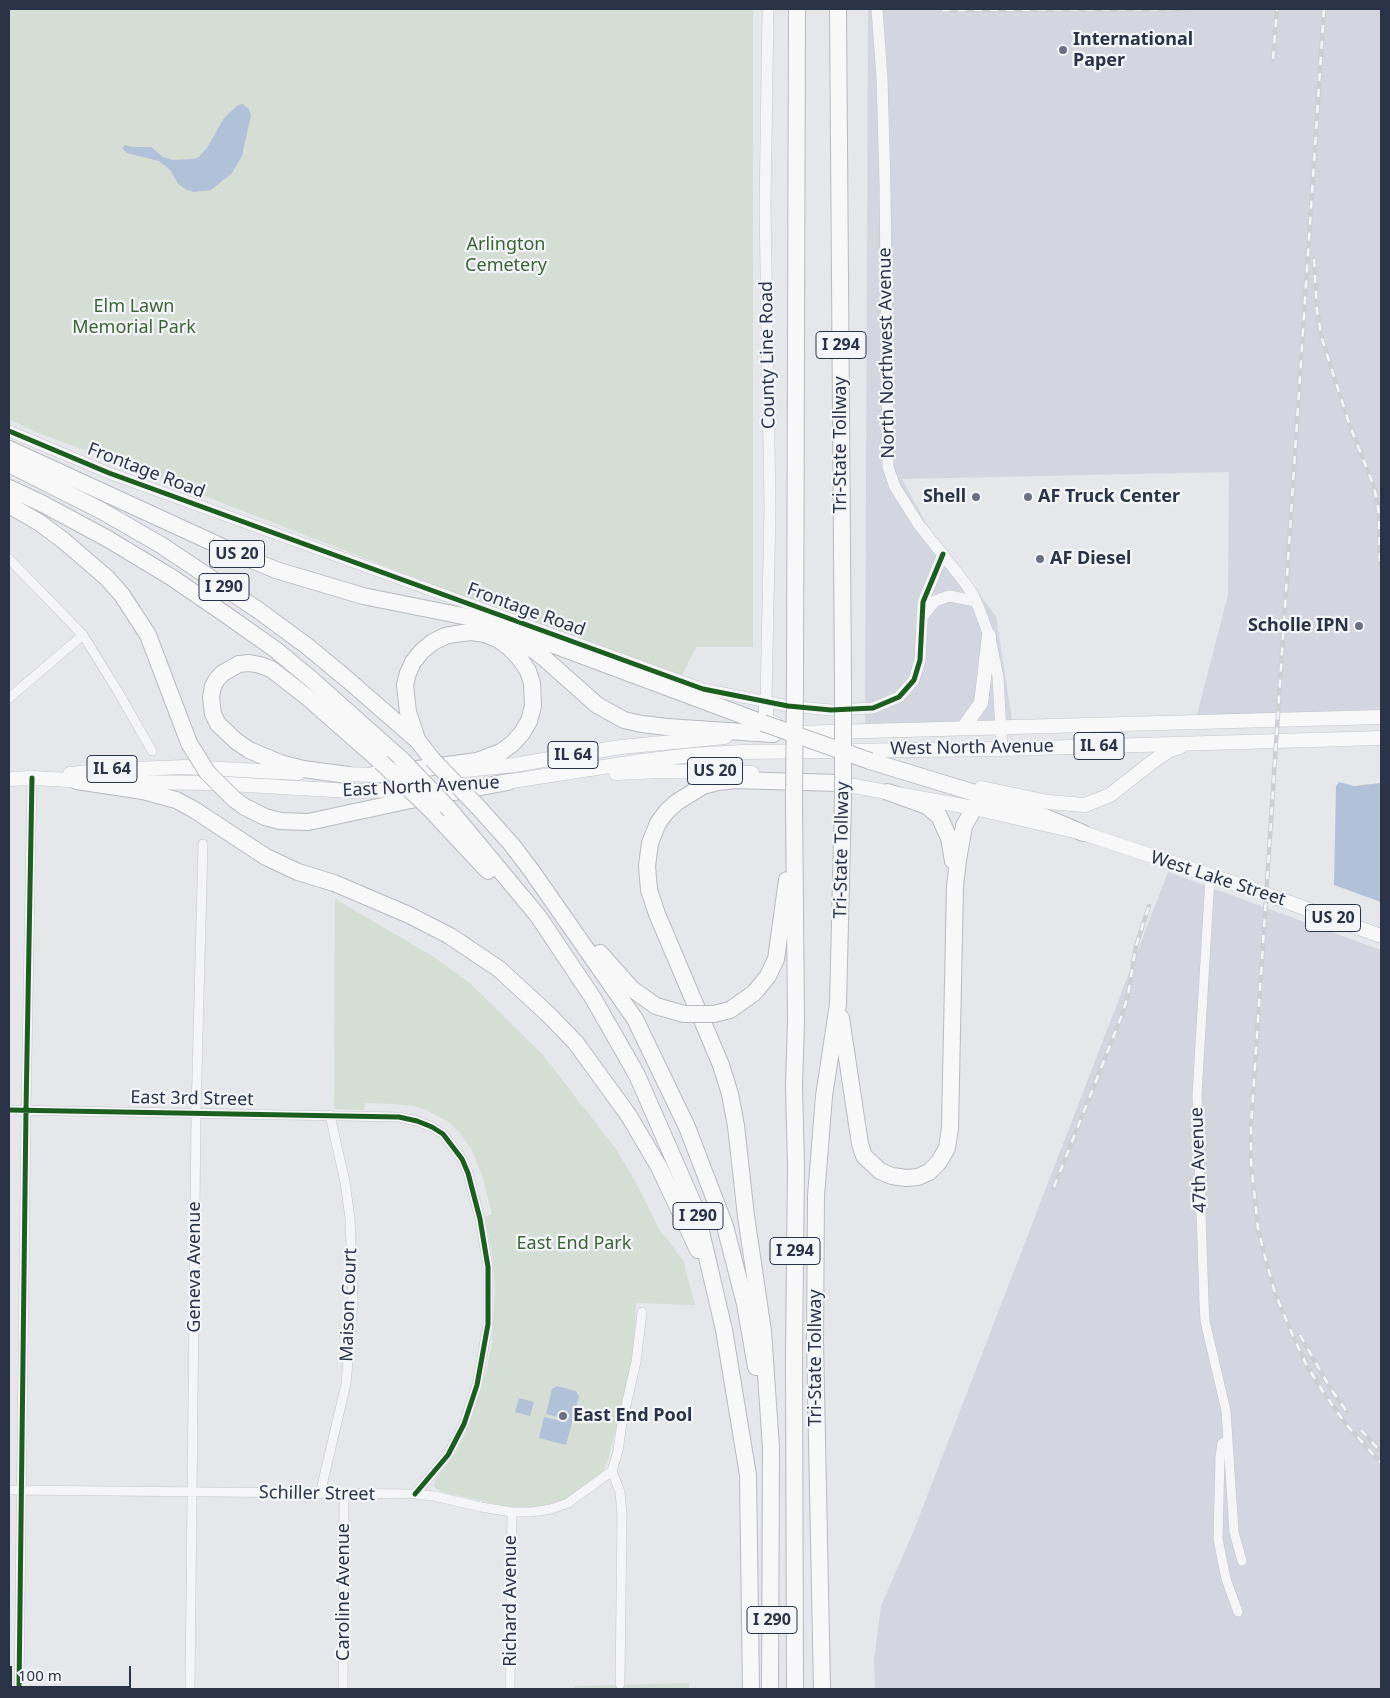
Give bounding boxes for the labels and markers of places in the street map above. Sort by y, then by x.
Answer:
place label: International Paper [1073,29,1193,72]
marker: International Paper [1057,44,1069,56]
place label: Shell [923,486,966,508]
place label: AF Truck Center [1038,486,1180,508]
marker: Shell [970,491,982,503]
marker: AF Truck Center [1022,491,1034,503]
place label: AF Diesel [1050,548,1131,570]
marker: AF Diesel [1034,553,1046,565]
place label: Scholle IPN [1248,615,1349,637]
marker: Scholle IPN [1353,620,1365,632]
place label: East End Pool [573,1405,692,1427]
marker: East End Pool [557,1410,569,1422]

